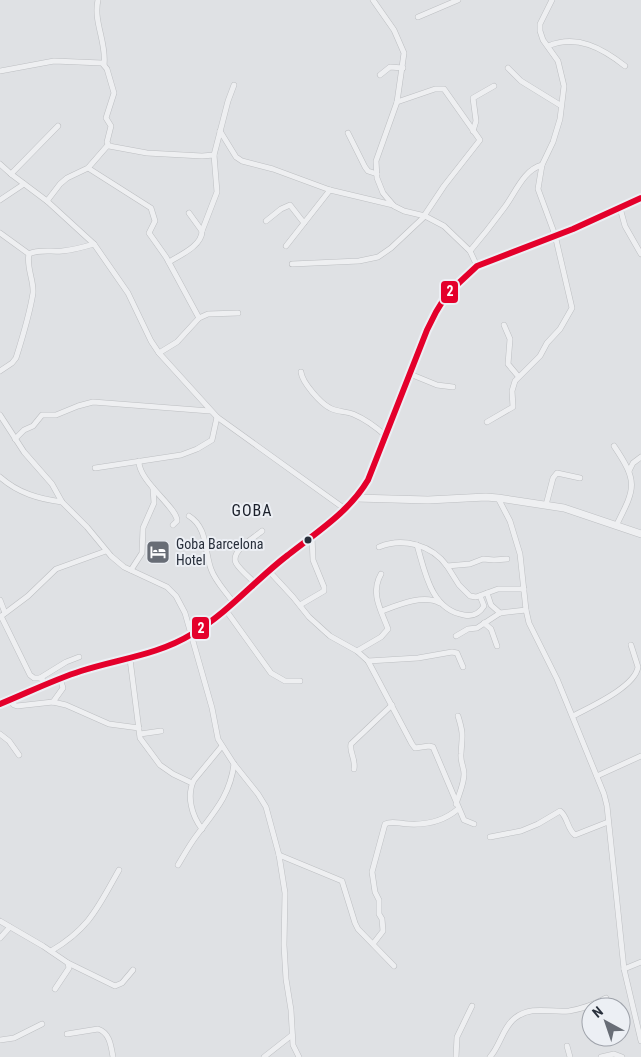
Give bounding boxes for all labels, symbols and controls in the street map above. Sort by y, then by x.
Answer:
line badge: 2 [440,280,459,304]
text: 2 [446,283,454,299]
district label: GOBA [231,501,273,520]
unlabelled marker [303,535,313,545]
place label: Goba Barcelona Hotel [176,536,263,568]
hotel icon: Goba Barcelona Hotel [145,539,171,565]
line badge: 2 [191,616,210,640]
text: 2 [197,620,205,636]
north arrow [581,997,631,1047]
text: N [589,1003,606,1021]

